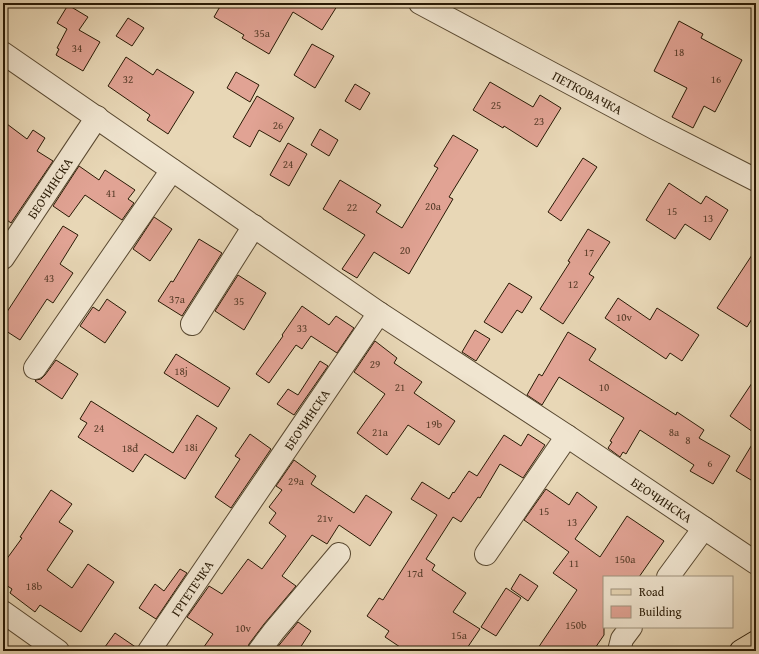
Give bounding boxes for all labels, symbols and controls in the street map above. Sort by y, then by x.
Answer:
house number: 35a [254,25,271,41]
house number: 34 [72,40,82,56]
house number: 18 [674,44,684,60]
street label: ПЕТКОВАЧКА [549,66,626,119]
house number: 32 [123,71,133,87]
house number: 16 [711,71,721,87]
house number: 25 [491,97,501,113]
house number: 23 [534,113,544,129]
house number: 26 [273,117,283,133]
street label: БЕОЧИНСКА [22,154,77,223]
house number: 24 [283,156,293,172]
house number: 41 [106,185,116,201]
house number: 20a [425,198,442,214]
house number: 22 [347,199,357,215]
house number: 15 [667,203,677,219]
house number: 13 [703,210,713,226]
house number: 20 [400,242,410,258]
house number: 17 [584,244,594,260]
house number: 43 [44,270,54,286]
house number: 12 [568,276,578,292]
house number: 37a [169,291,186,307]
house number: 35 [234,293,244,309]
house number: 10v [616,309,633,325]
house number: 33 [297,320,307,336]
house number: 29 [370,356,380,372]
house number: 18j [174,363,188,379]
house number: 21 [395,379,405,395]
house number: 10 [599,379,609,395]
street label: БЕОЧИНСКА [279,385,334,454]
house number: 19b [426,416,442,432]
house number: 24 [94,420,104,436]
house number: 21a [372,424,389,440]
house number: 8a [669,424,680,440]
house number: 8 [685,432,691,448]
house number: 18i [184,439,198,455]
house number: 18đ [122,440,138,456]
house number: 6 [707,455,713,471]
street label: БЕОЧИНСКА [627,472,696,527]
house number: 29a [288,473,305,489]
house number: 15 [539,503,549,519]
house number: 21v [317,510,334,526]
house number: 13 [567,514,577,530]
house number: 150a [614,551,636,567]
house number: 11 [569,555,579,571]
street label: ГРГЕТЕЧКА [166,556,218,620]
house number: 17d [407,565,423,581]
legend [603,576,733,628]
house number: 18b [26,578,42,594]
text: Road [639,583,665,600]
text: Building [639,603,682,620]
house number: 150b [565,617,587,633]
house number: 10v [235,620,252,636]
house number: 15a [451,627,468,643]

